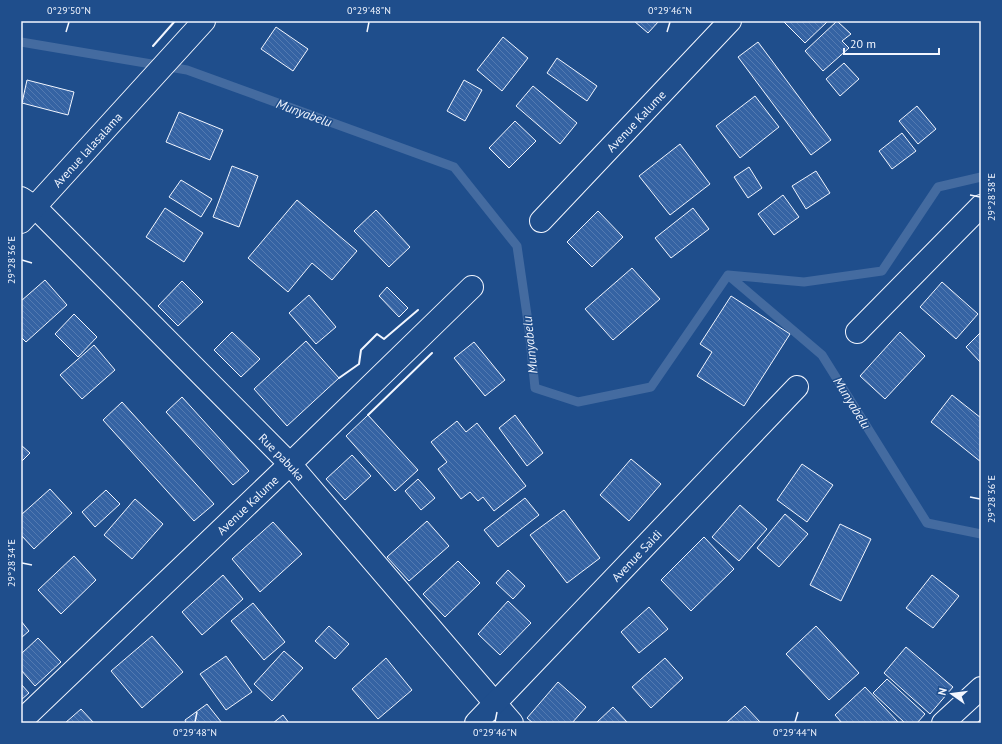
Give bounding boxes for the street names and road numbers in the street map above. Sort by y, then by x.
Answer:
street label: Avenue Kalume [603,87,669,155]
street label: Avenue lalasalama [49,109,125,190]
street label: Rue pabuka [256,430,308,484]
street label: Avenue Kalume [213,472,281,538]
street label: Avenue Saidi [608,526,664,584]

